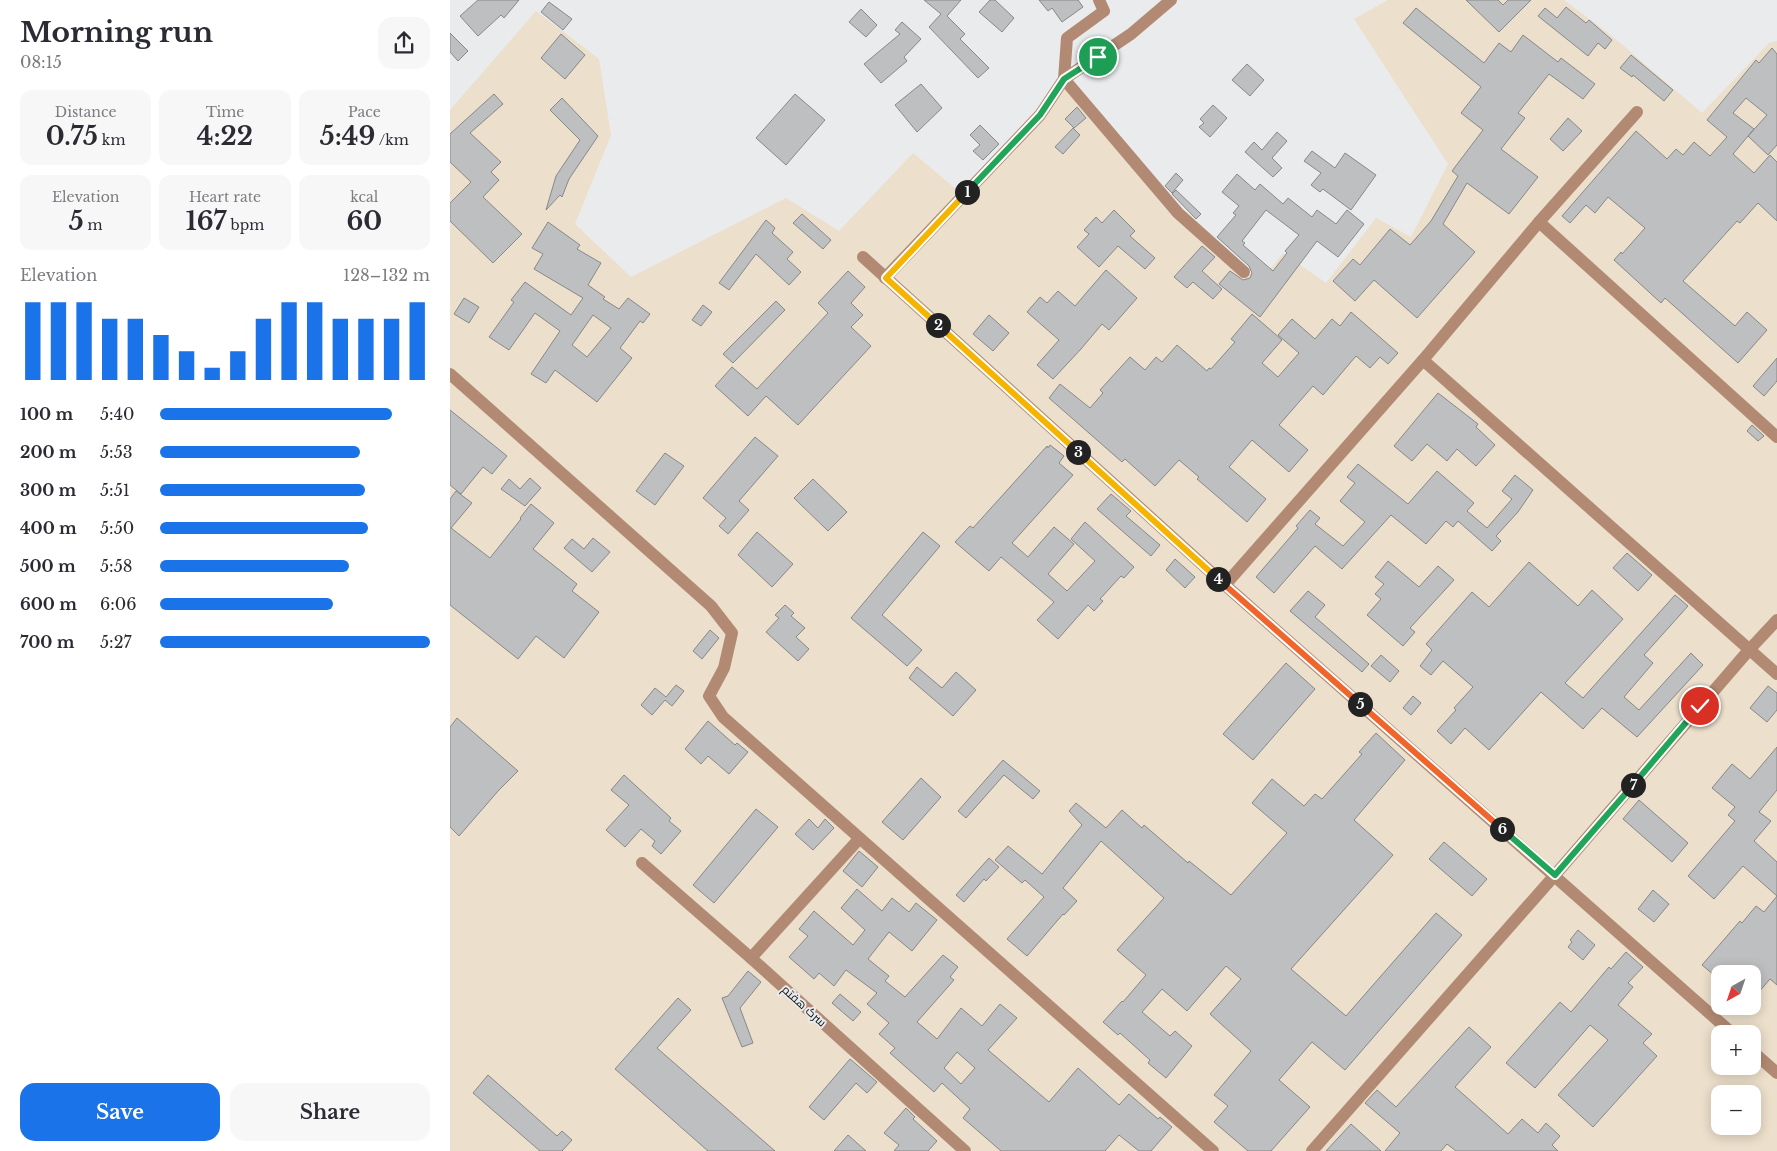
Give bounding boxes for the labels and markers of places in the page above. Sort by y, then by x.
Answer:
pin [1077,36,1119,78]
pin: 1 [954,180,980,204]
pin: 2 [926,312,950,338]
pin: 3 [1066,440,1090,464]
pin: 4 [1206,566,1230,592]
pin [1679,685,1721,727]
pin: 5 [1348,692,1372,716]
pin: 7 [1620,772,1646,798]
pin: 6 [1490,816,1514,842]

